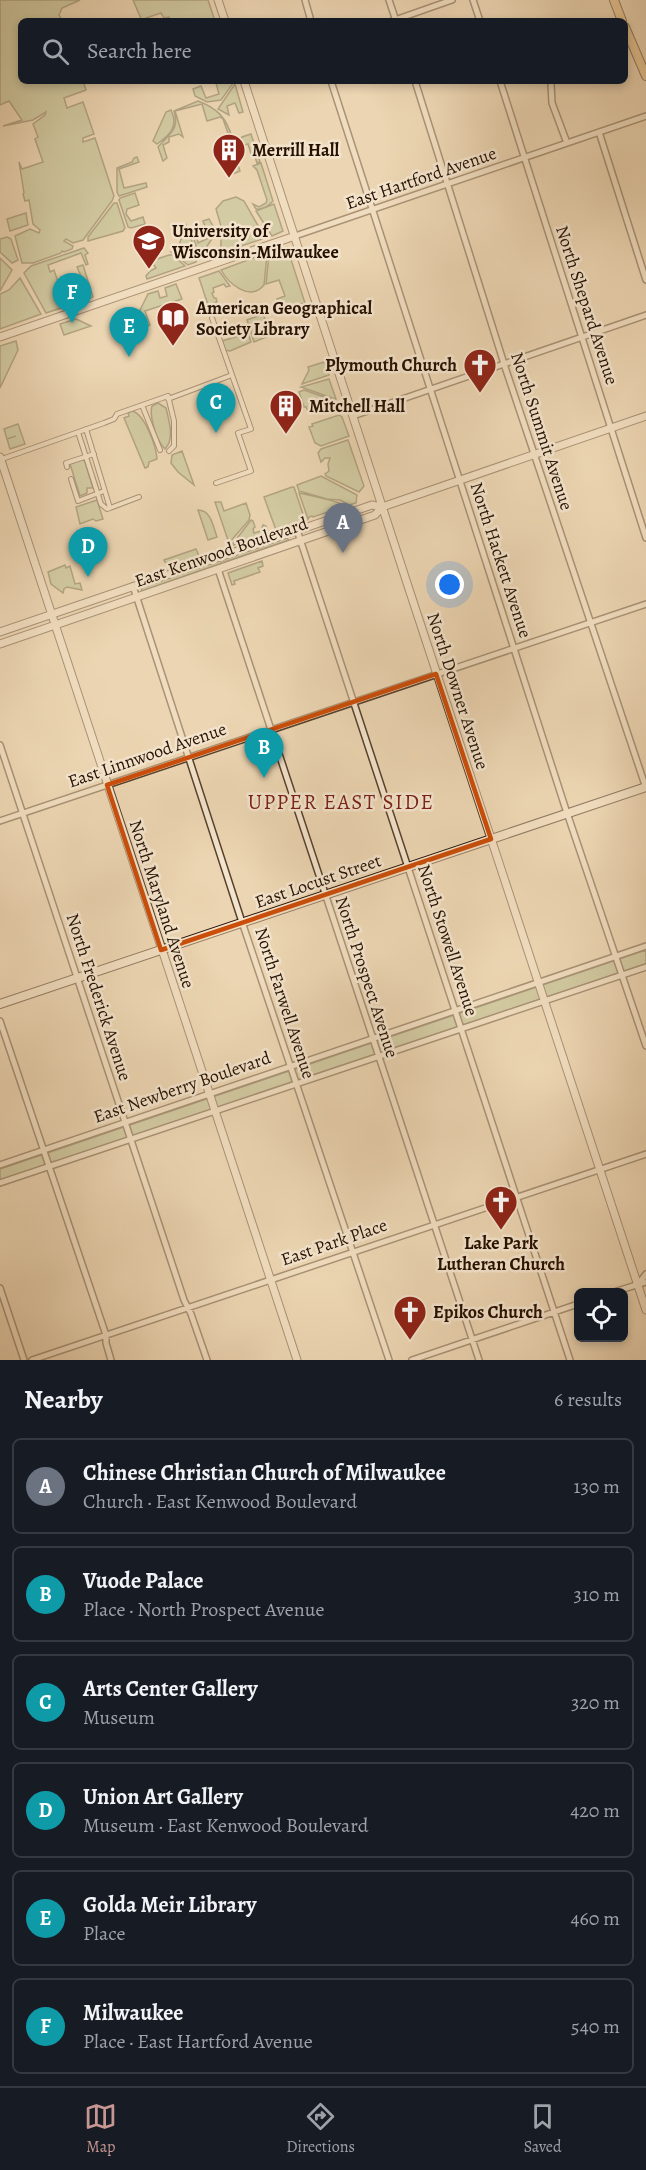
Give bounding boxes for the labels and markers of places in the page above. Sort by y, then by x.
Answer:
building icon: Merrill Hall [211,132,247,179]
place label: Merrill Hall [252,138,339,162]
place label: University of Wisconsin-Milwaukee [171,219,339,264]
school or university icon: University of Wisconsin-Milwaukee [131,223,167,270]
pin: F [52,274,92,323]
place label: American Geographical Society Library [195,296,373,341]
library icon: American Geographical Society Library [155,300,191,347]
pin: E [110,308,148,357]
church icon: Plymouth Church [462,347,498,394]
place label: Plymouth Church [325,353,457,377]
pin: C [196,384,236,433]
building icon: Mitchell Hall [268,388,304,435]
place label: Mitchell Hall [309,394,405,418]
pin: A [324,504,362,553]
pin: D [68,528,107,577]
pin: B [244,728,284,778]
church icon: Lake Park Lutheran Church [483,1184,519,1231]
place label: Lake Park Lutheran Church [437,1231,565,1276]
church icon: Epikos Church [392,1294,428,1341]
place label: Epikos Church [433,1300,543,1324]

